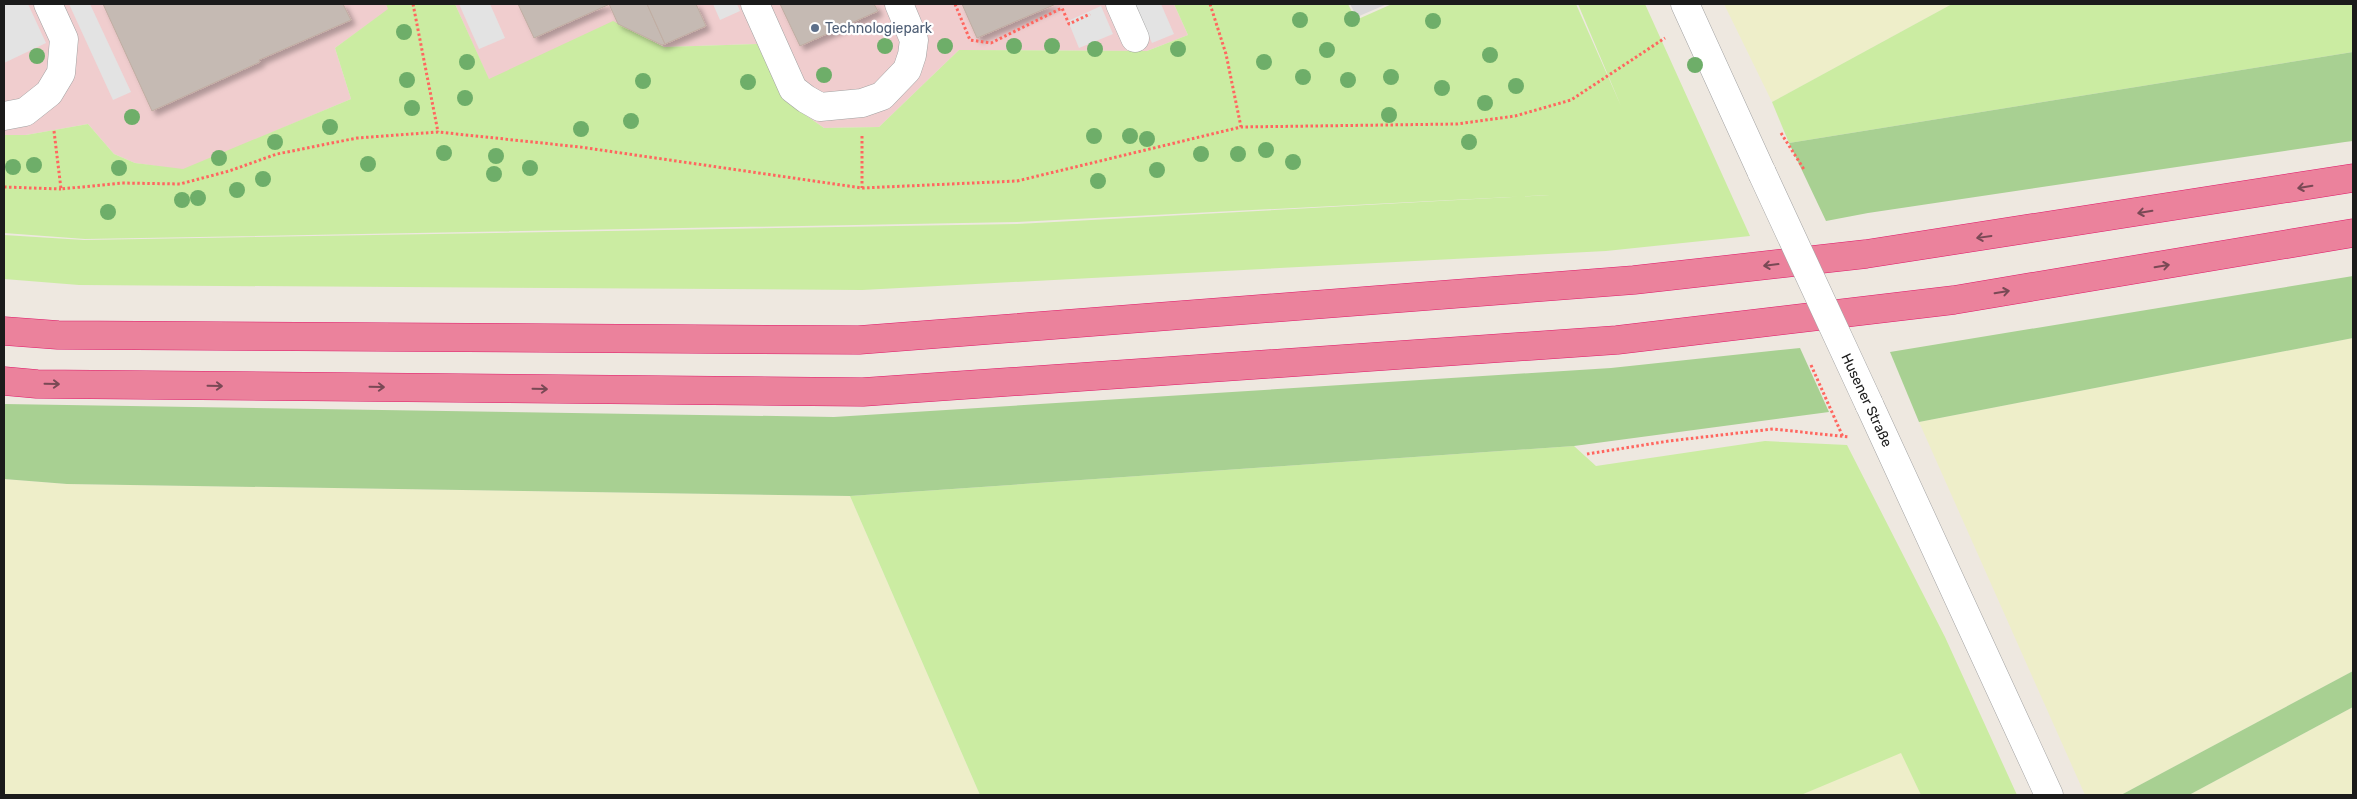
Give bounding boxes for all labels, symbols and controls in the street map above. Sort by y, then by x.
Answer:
place label: Technologiepark [825,20,933,37]
marker: Technologiepark [809,22,821,34]
one-way arrow [2298,183,2314,193]
one-way arrow [2137,207,2153,217]
one-way arrow [1976,232,1992,242]
one-way arrow [1763,260,1779,270]
one-way arrow [2154,260,2170,270]
one-way arrow [1994,287,2010,297]
street label: Husener Straße [1837,351,1896,450]
one-way arrow [44,379,60,389]
one-way arrow [206,381,223,391]
one-way arrow [369,382,385,392]
one-way arrow [532,384,548,394]

